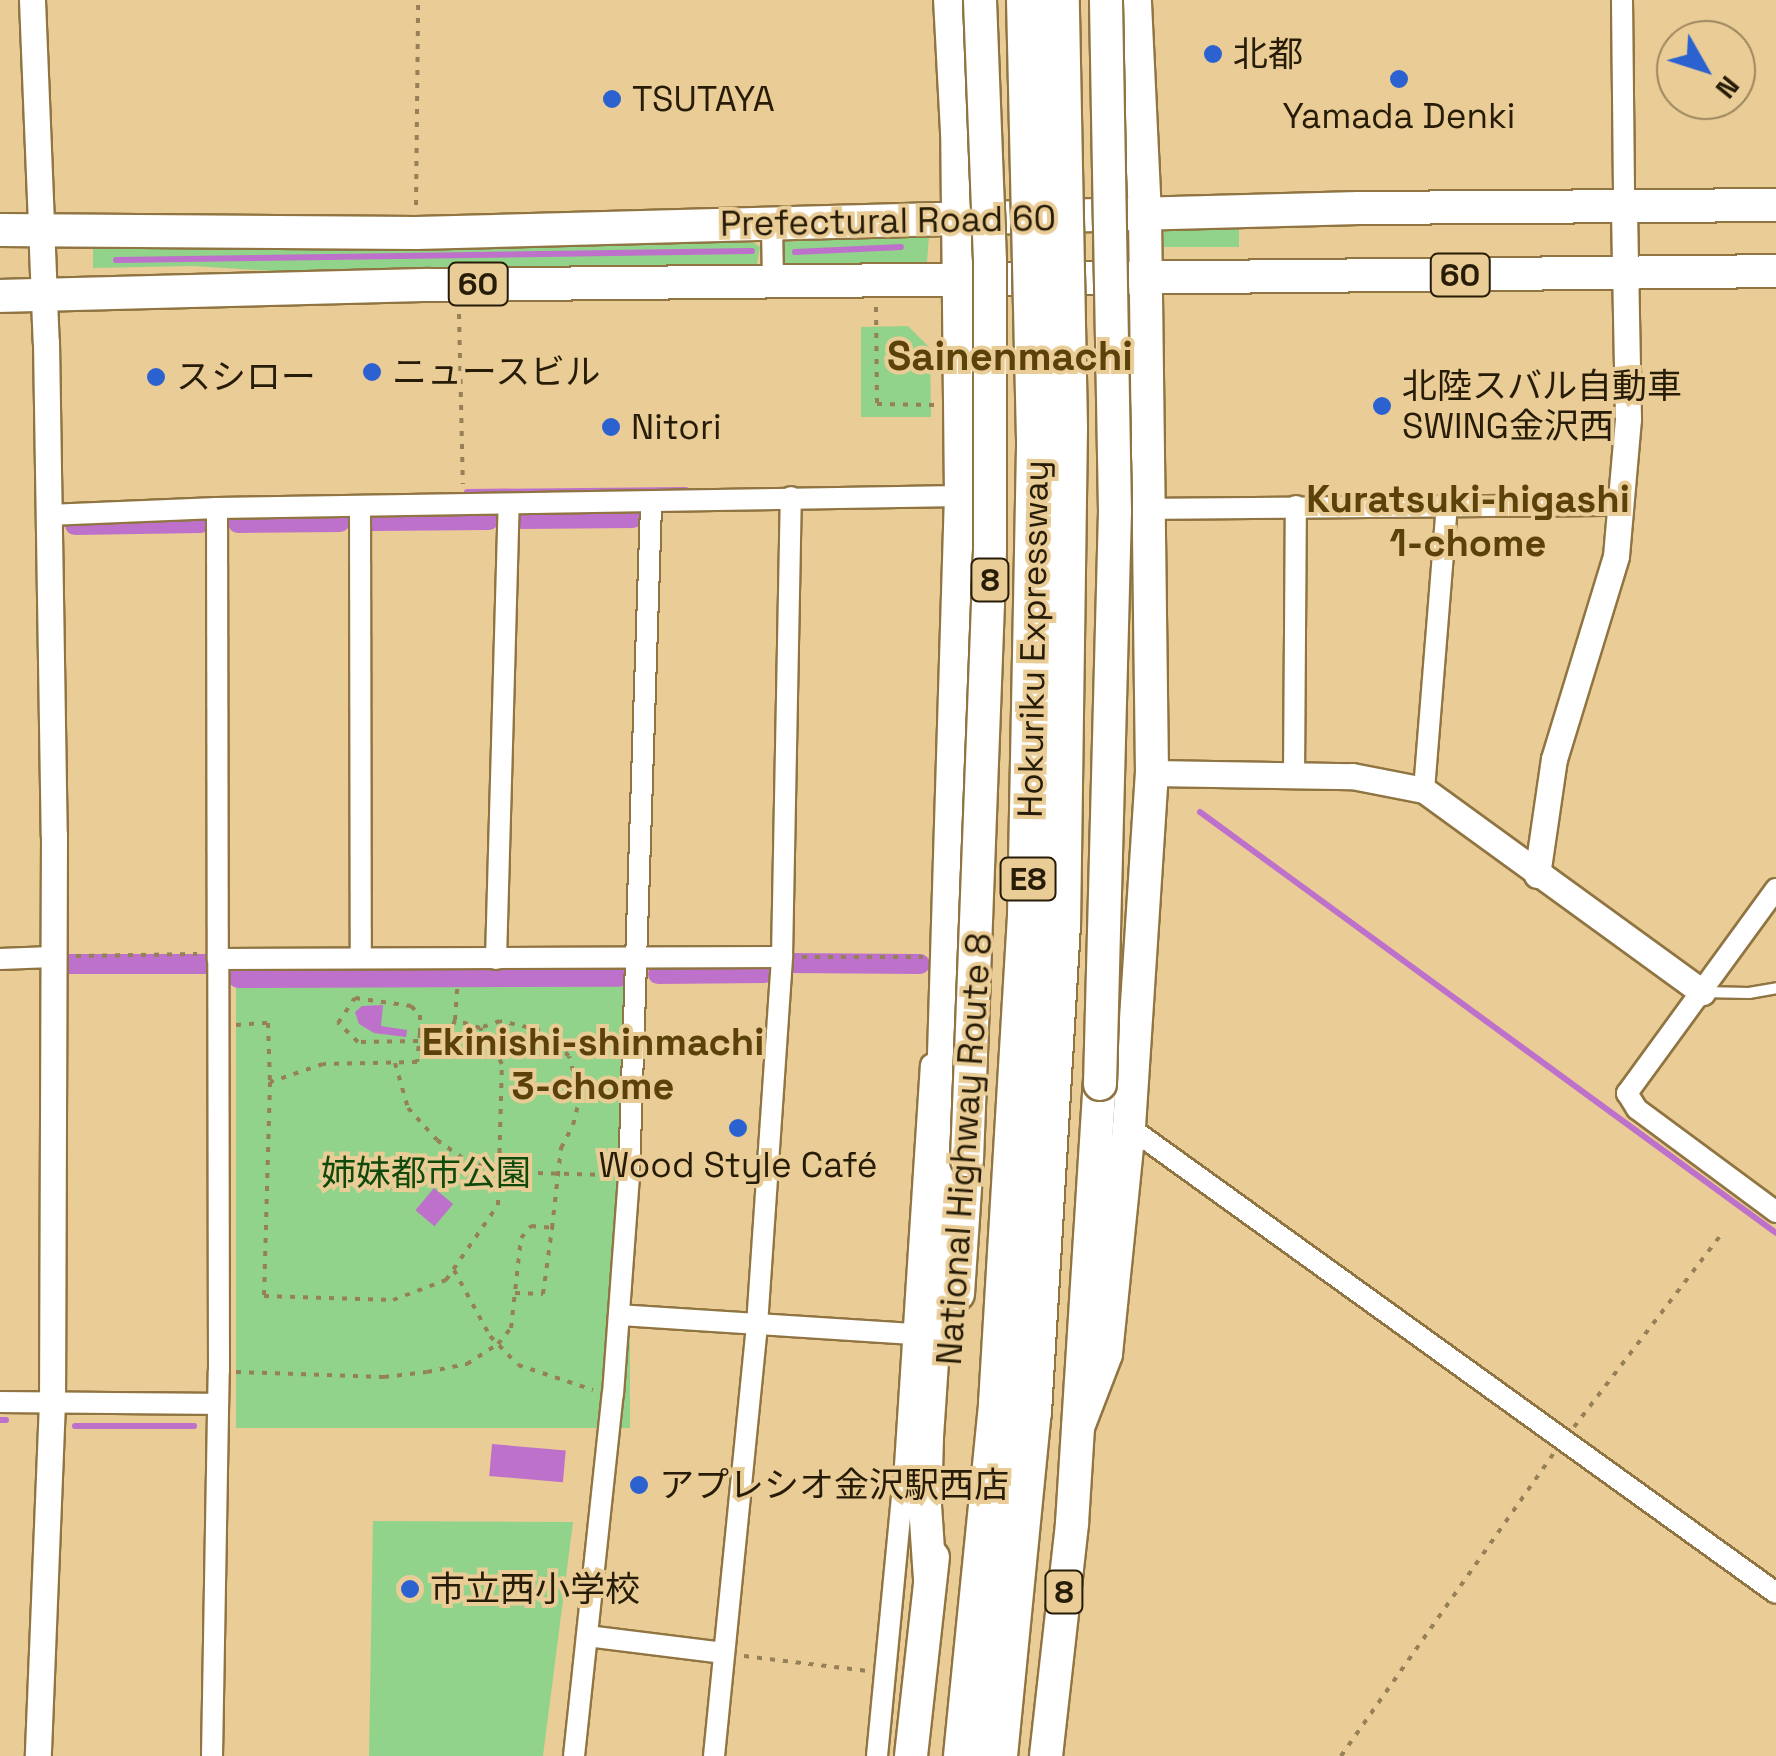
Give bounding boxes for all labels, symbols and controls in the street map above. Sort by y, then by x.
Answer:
north arrow [1656,20,1756,120]
place label: 北都 [1233,33,1303,75]
marker: 北都 [1202,43,1224,65]
marker: Yamada Denki [1388,68,1410,90]
text: N [1708,69,1748,106]
place label: TSUTAYA [632,78,775,120]
marker: TSUTAYA [601,88,623,110]
place label: Yamada Denki [1283,95,1515,137]
street label: Prefectural Road 60 [720,197,1056,245]
road number: 60 [1428,248,1492,302]
road number: 60 [446,257,510,311]
district label: Sainenmachi [887,333,1133,381]
place label: ニュースビル [392,351,602,393]
place label: スシロー [176,356,316,398]
marker: ニュースビル [361,361,383,383]
place label: 北陸スバル自動車 SWING金沢西 [1402,365,1682,447]
marker: スシロー [145,366,167,388]
marker: 北陸スバル自動車 SWING金沢西 [1371,395,1393,417]
place label: Nitori [631,406,722,448]
marker: Nitori [600,416,622,438]
street label: Hokuriku Expressway [1009,460,1057,818]
district label: Kuratsuki-higashi 1-chome [1306,477,1630,566]
road number: 8 [970,553,1010,607]
road number: E8 [998,852,1058,906]
street label: National Highway Route 8 [928,932,1000,1366]
district label: Ekinishi-shinmachi 3-chome [422,1020,764,1110]
marker: Wood Style Café [727,1117,749,1139]
place label: Wood Style Café [598,1144,878,1186]
park label: 姉妹都市公園 [321,1152,531,1194]
place label: アプレシオ金沢駅西店 [659,1464,1009,1506]
marker: アプレシオ金沢駅西店 [628,1474,650,1496]
road number: 8 [1044,1565,1084,1619]
place label: 市立西小学校 [430,1568,640,1610]
marker: 市立西小学校 [399,1578,421,1600]

